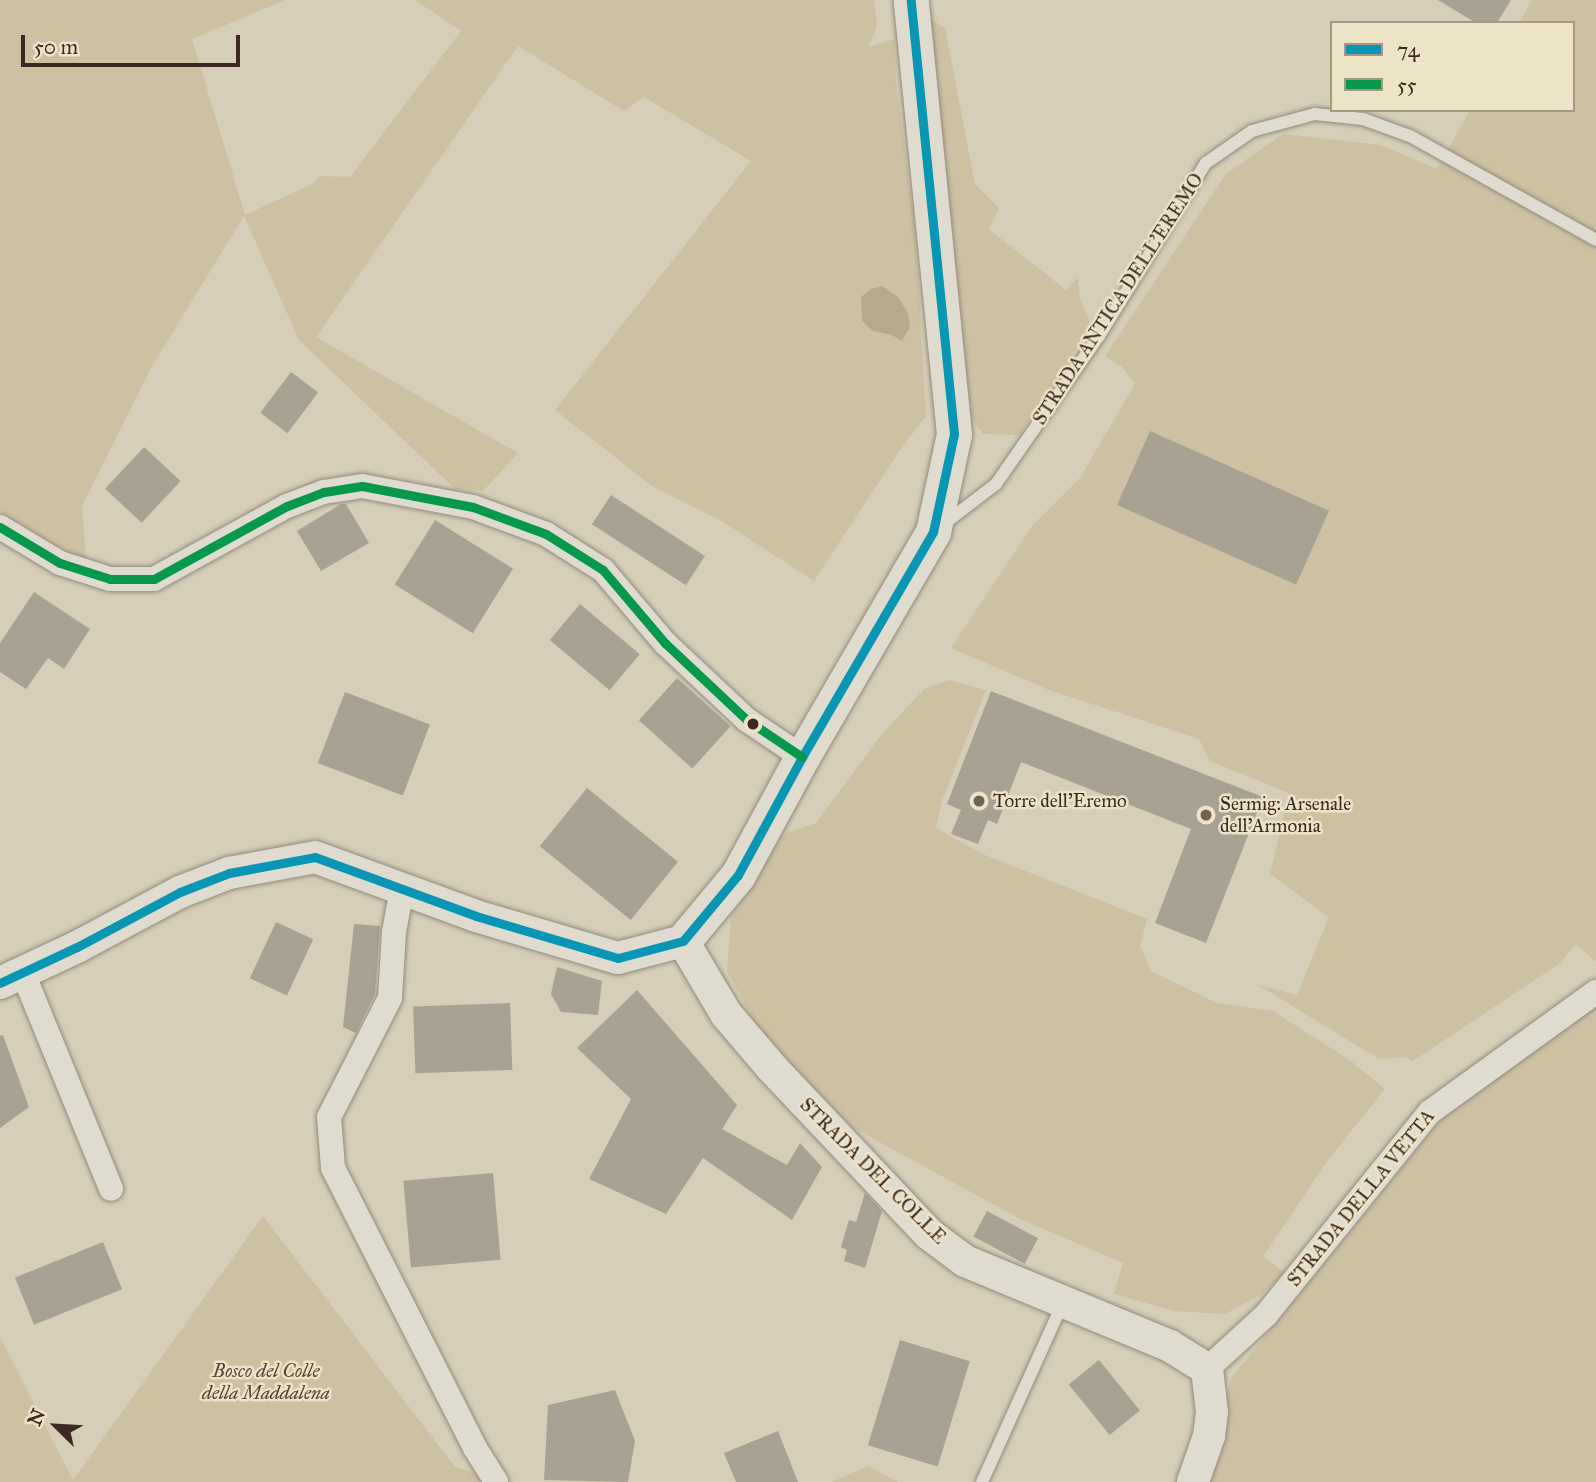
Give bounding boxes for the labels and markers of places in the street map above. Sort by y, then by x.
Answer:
unlabelled marker [746,717,760,731]
place label: Torre dell'Eremo [993,790,1127,812]
marker: Torre dell'Eremo [971,793,987,809]
place label: Sermig: Arsenale dell'Armonia [1220,793,1351,837]
marker: Sermig: Arsenale dell'Armonia [1198,807,1214,823]

